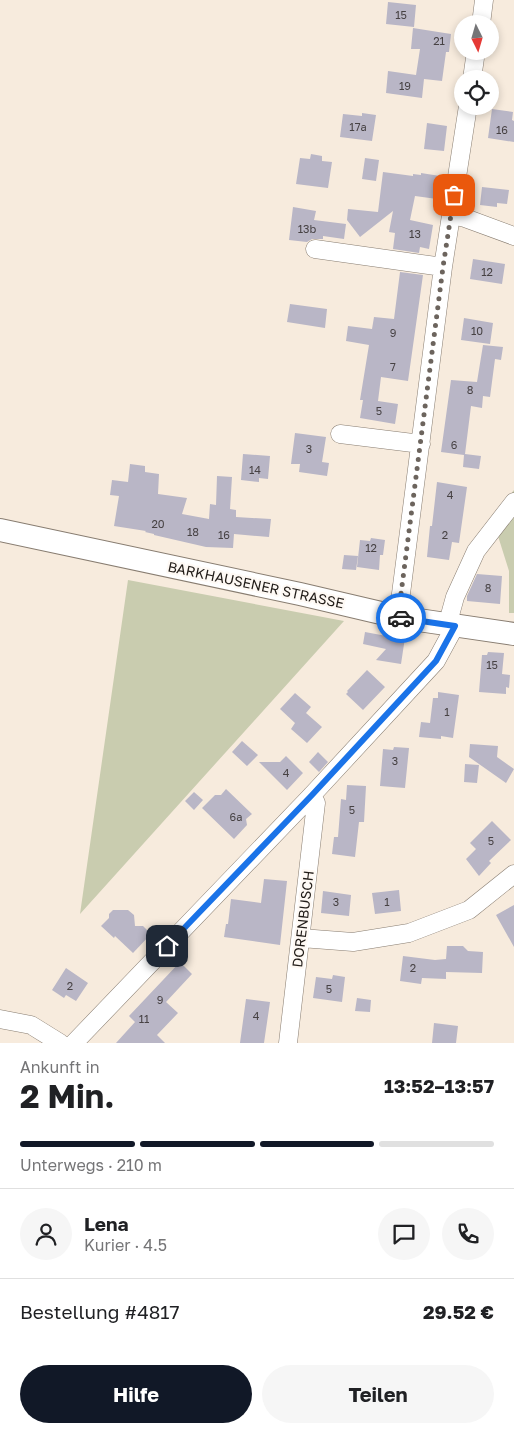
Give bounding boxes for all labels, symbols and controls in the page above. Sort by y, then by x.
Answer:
house number: 15 [395,8,407,21]
north arrow [454,15,499,60]
map controls [454,15,499,115]
house number: 21 [433,34,445,47]
button: locate [454,70,499,115]
house number: 19 [399,79,411,92]
house number: 17a [349,120,367,133]
house number: 16 [496,123,508,136]
pin [433,174,475,216]
icon: bag [440,181,468,209]
house number: 13b [298,222,316,235]
house number: 13 [409,227,421,240]
house number: 12 [481,265,493,278]
house number: 10 [471,324,483,337]
house number: 9 [390,326,396,339]
house number: 7 [390,360,396,373]
house number: 8 [467,383,474,396]
house number: 5 [376,404,382,417]
house number: 6 [451,438,458,451]
house number: 3 [306,442,312,455]
house number: 14 [249,463,261,476]
house number: 4 [447,488,454,501]
house number: 20 [151,517,165,530]
house number: 18 [187,525,199,538]
house number: 16 [218,528,230,541]
house number: 2 [442,528,448,541]
house number: 12 [365,541,377,554]
street label: BARKHAUSENER STRASSE [166,557,346,612]
house number: 8 [485,581,492,594]
courier [376,593,426,643]
icon: car [387,604,415,632]
house number: 15 [486,658,498,671]
house number: 1 [444,705,450,718]
house number: 3 [392,754,398,767]
house number: 4 [283,766,290,779]
house number: 5 [349,803,355,816]
house number: 6a [230,810,242,823]
house number: 5 [488,834,494,847]
street label: DORENBUSCH [288,869,317,968]
house number: 3 [333,895,339,908]
house number: 1 [384,895,390,908]
pin [146,925,188,967]
icon: home [153,932,181,960]
house number: 2 [410,961,416,974]
house number: 2 [67,979,73,992]
house number: 5 [326,982,332,995]
house number: 9 [157,993,163,1006]
house number: 4 [253,1009,260,1022]
house number: 11 [139,1012,149,1025]
text: Ankunft in [20,1057,100,1077]
text: 13:52–13:57 [384,1074,494,1097]
text: 2 Min. [20,1077,114,1115]
text: Unterwegs · 210 m [20,1155,162,1175]
button: person [20,1208,72,1260]
button: chat [378,1208,430,1260]
button: phone [442,1208,494,1260]
text: Lena [84,1212,129,1235]
text: Kurier · 4.5 [84,1235,167,1255]
text: Bestellung #4817 [20,1300,180,1323]
text: 29.52 € [423,1300,494,1323]
button: Hilfe [20,1365,252,1423]
button: Teilen [262,1365,494,1423]

